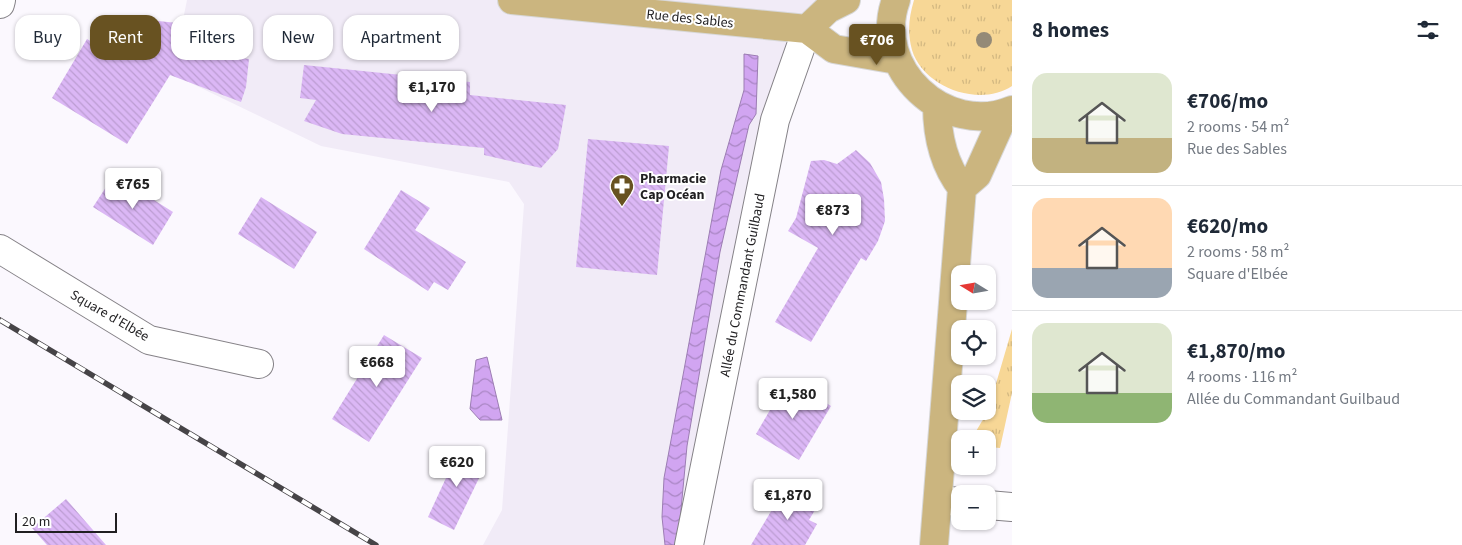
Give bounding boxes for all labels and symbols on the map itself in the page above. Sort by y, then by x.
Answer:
street label: Rue des Sables [645,4,735,34]
pin: €706 [847,23,907,66]
pin: €1,170 [391,70,473,113]
pin: €765 [103,168,163,210]
place label: Pharmacie Cap Océan [640,169,706,205]
pharmacy icon: Pharmacie Cap Océan [609,173,635,207]
street label: Allée du Commandant Guilbaud [715,192,771,379]
pin: €873 [803,194,863,236]
north arrow [951,265,996,310]
street label: Square d'Elbée [66,285,153,347]
pin: €668 [347,346,407,388]
pin: €1,580 [752,378,834,420]
pin: €620 [427,446,487,488]
pin: €1,870 [747,478,829,521]
scale bar [15,510,118,533]

